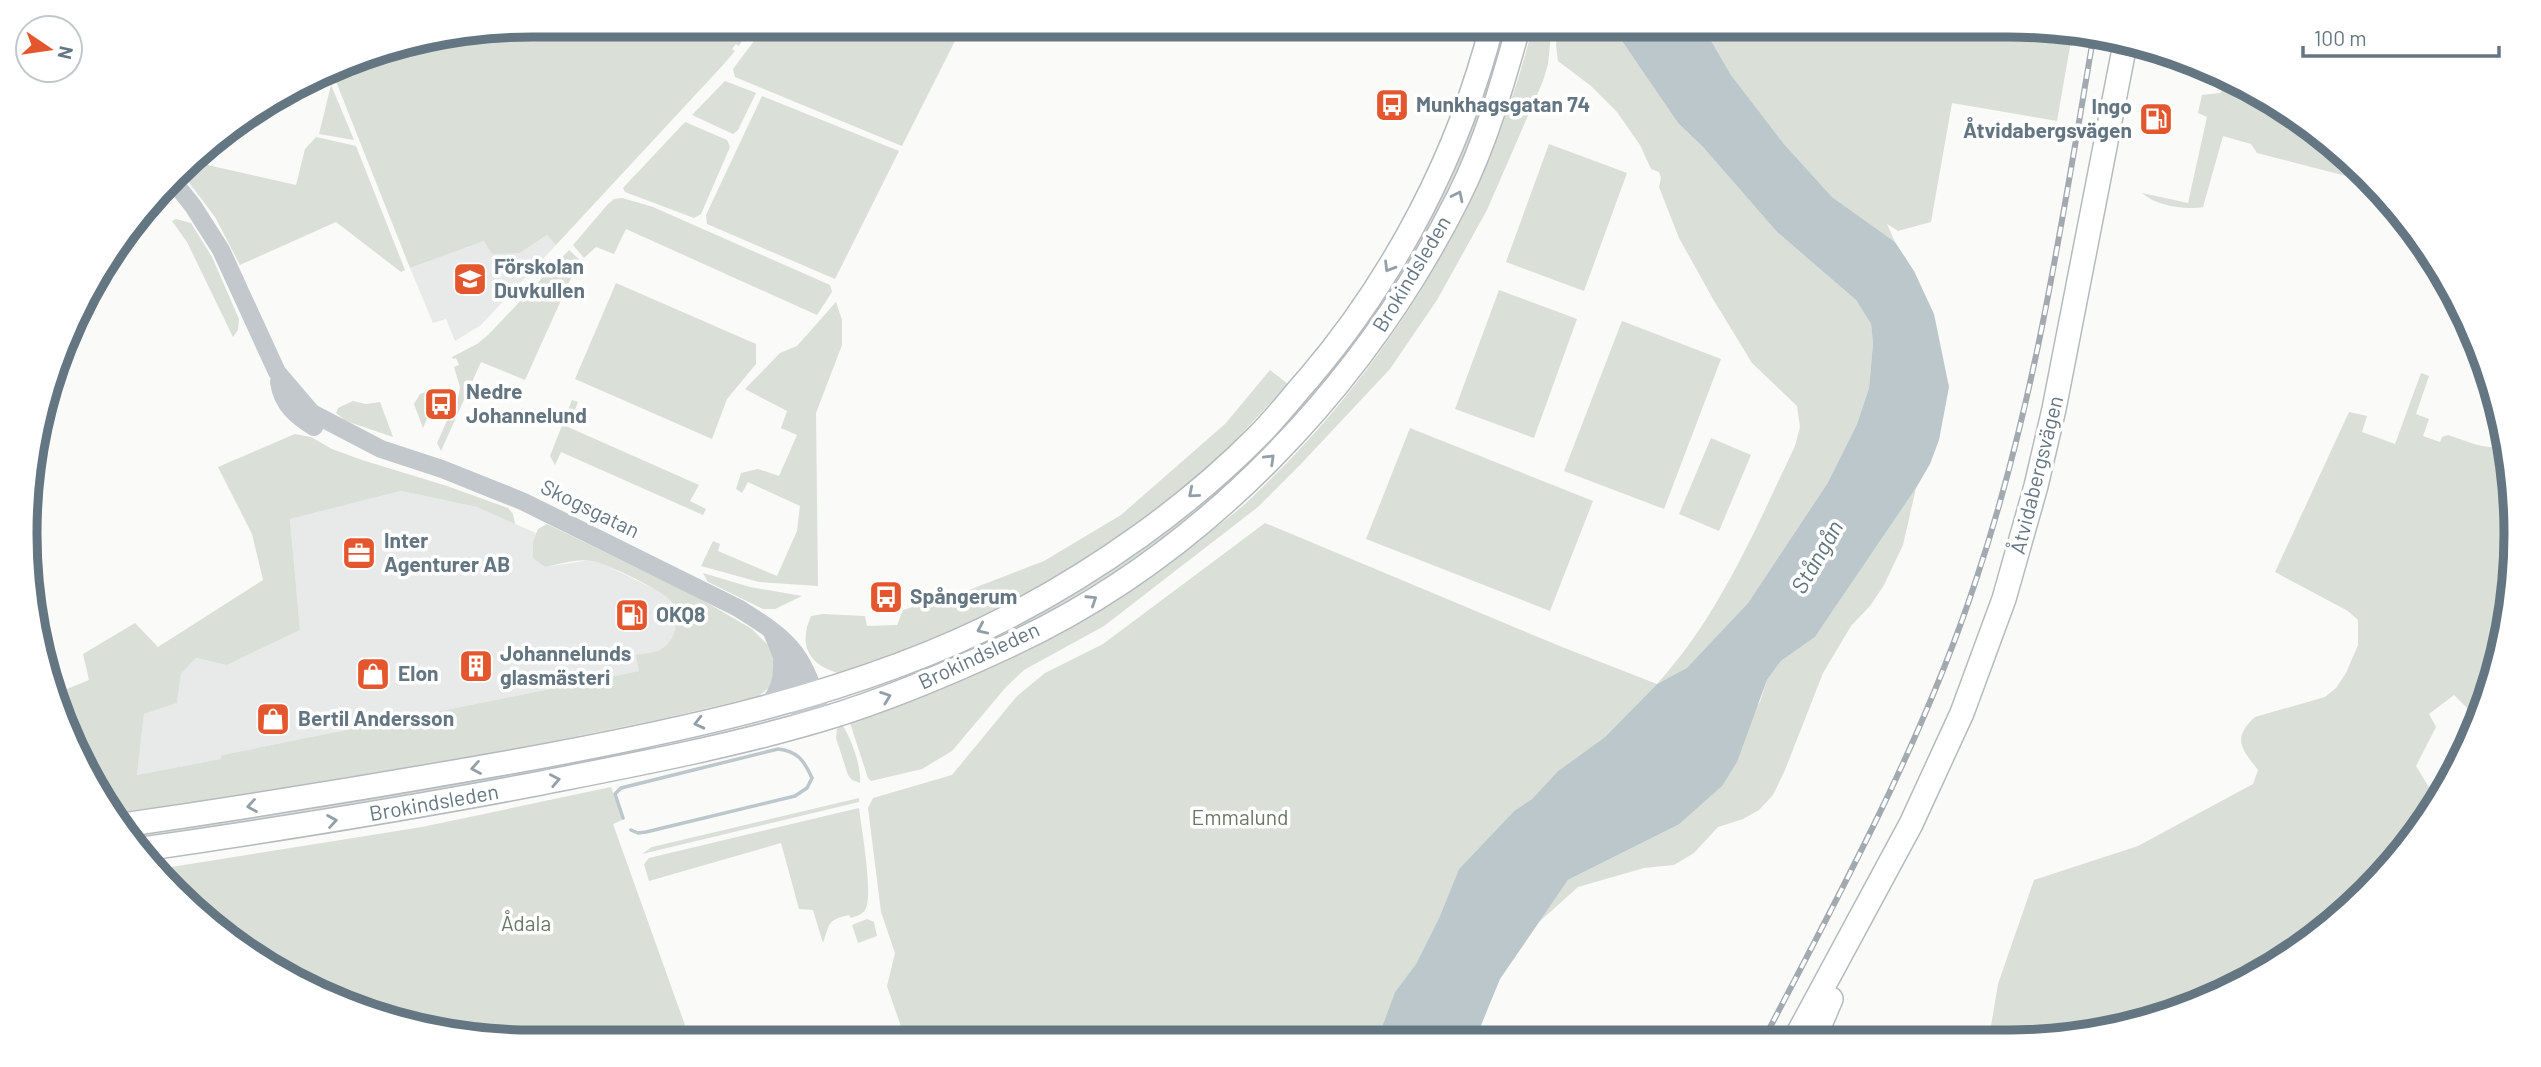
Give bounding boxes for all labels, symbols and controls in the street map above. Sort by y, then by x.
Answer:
north arrow [14,14,84,84]
scale bar [2303,14,2499,58]
text: 100 m [2314,25,2367,50]
text: N [53,44,79,62]
bus stop icon: Munkhagsgatan 74 [1373,86,1411,124]
place label: Munkhagsgatan 74 [1416,91,1590,116]
place label: Ingo Åtvidabergsvägen [1963,93,2132,142]
fuel station icon: Ingo Åtvidabergsvägen [2137,100,2175,138]
one-way arrow [1450,191,1464,203]
street label: Brokindsleden [1366,211,1455,336]
place label: Förskolan Duvkullen [494,253,585,302]
one-way arrow [1385,259,1398,272]
school or university icon: Förskolan Duvkullen [451,260,489,298]
place label: Nedre Johannelund [466,378,587,427]
bus stop icon: Nedre Johannelund [422,385,460,423]
street label: Åtvidabergsvägen [2004,393,2067,556]
one-way arrow [1261,455,1274,468]
street label: Skogsgatan [537,473,644,542]
one-way arrow [1189,485,1202,497]
water label: Stångån [1784,515,1848,598]
place label: Inter Agenturer AB [384,527,510,576]
office icon: Inter Agenturer AB [340,534,378,572]
bus stop icon: Spångerum [867,578,905,616]
place label: Spångerum [910,583,1017,608]
one-way arrow [1084,595,1097,608]
fuel station icon: OKQ8 [613,596,651,634]
place label: OKQ8 [656,601,705,626]
street label: Brokindsleden [914,616,1043,694]
one-way arrow [977,621,989,635]
place label: Johannelunds glasmästeri [500,640,631,689]
building icon: Johannelunds glasmästeri [457,647,495,685]
shop icon: Elon [354,655,392,693]
place label: Elon [398,660,439,685]
one-way arrow [880,691,892,705]
shop icon: Bertil Andersson [254,700,292,738]
place label: Bertil Andersson [298,705,454,730]
one-way arrow [693,715,705,729]
one-way arrow [471,760,482,775]
one-way arrow [549,773,561,788]
street label: Brokindsleden [367,778,500,825]
one-way arrow [246,798,258,813]
park label: Emmalund [1192,804,1288,829]
one-way arrow [326,814,337,829]
park label: Ådala [501,910,551,935]

